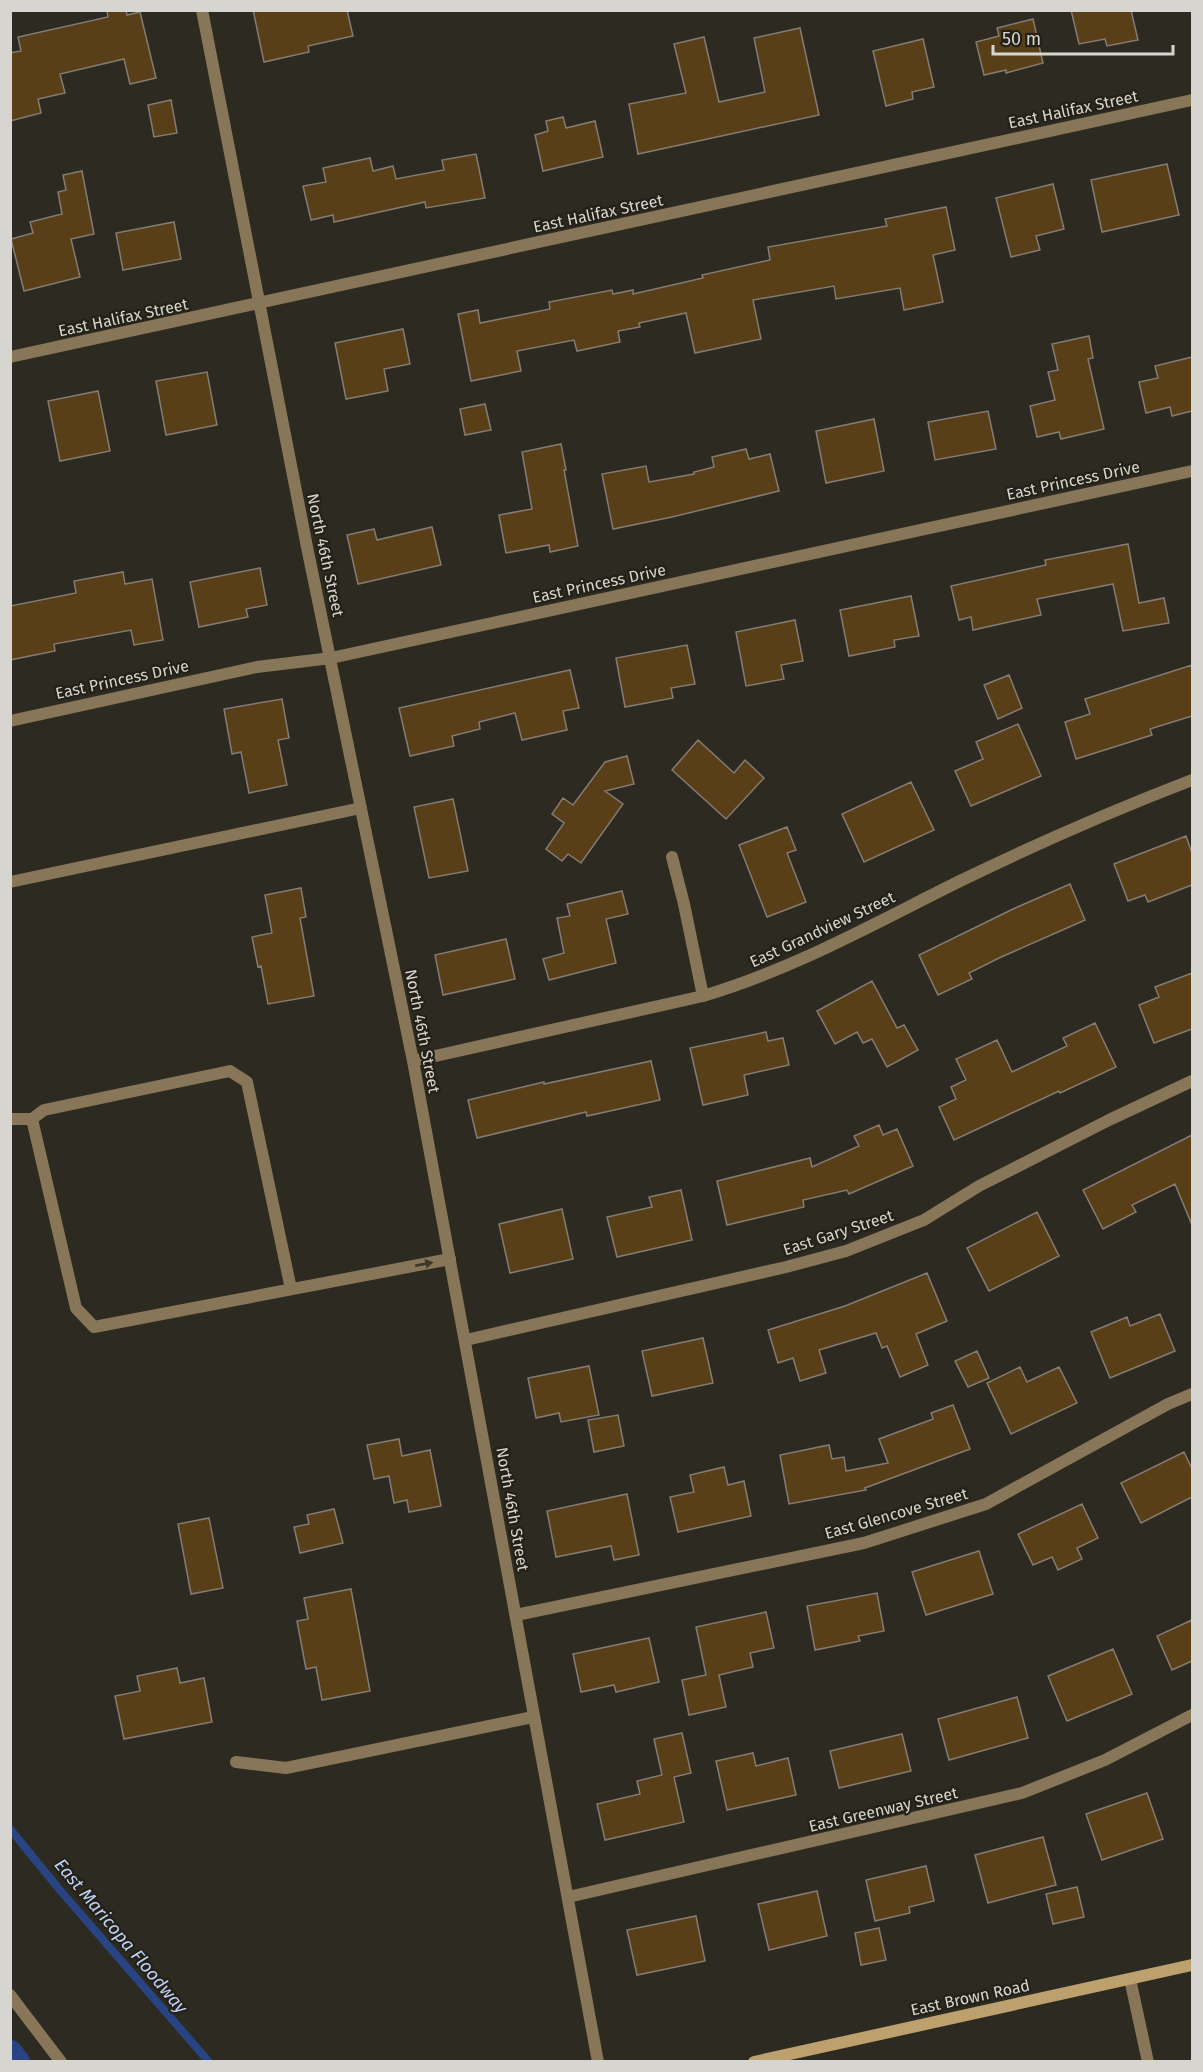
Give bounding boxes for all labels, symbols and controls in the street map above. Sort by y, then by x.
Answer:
scale bar [993,18,1173,56]
text: 50 m [1002,28,1041,50]
street label: East Halifax Street [1006,86,1140,133]
street label: East Halifax Street [531,190,665,237]
street label: East Halifax Street [56,294,190,341]
street label: East Princess Drive [1005,457,1142,504]
street label: North 46th Street [303,492,348,619]
street label: East Princess Drive [531,560,668,607]
street label: East Princess Drive [54,656,191,703]
street label: East Grandview Street [747,887,898,971]
street label: North 46th Street [401,968,444,1095]
street label: East Gary Street [781,1206,896,1259]
one-way arrow [415,1259,434,1268]
street label: North 46th Street [492,1446,533,1573]
street label: East Glencove Street [822,1484,970,1543]
street label: East Greenway Street [807,1783,960,1836]
water label: East Maricopa Floodway [50,1854,193,2019]
street label: East Brown Road [909,1976,1031,2019]

